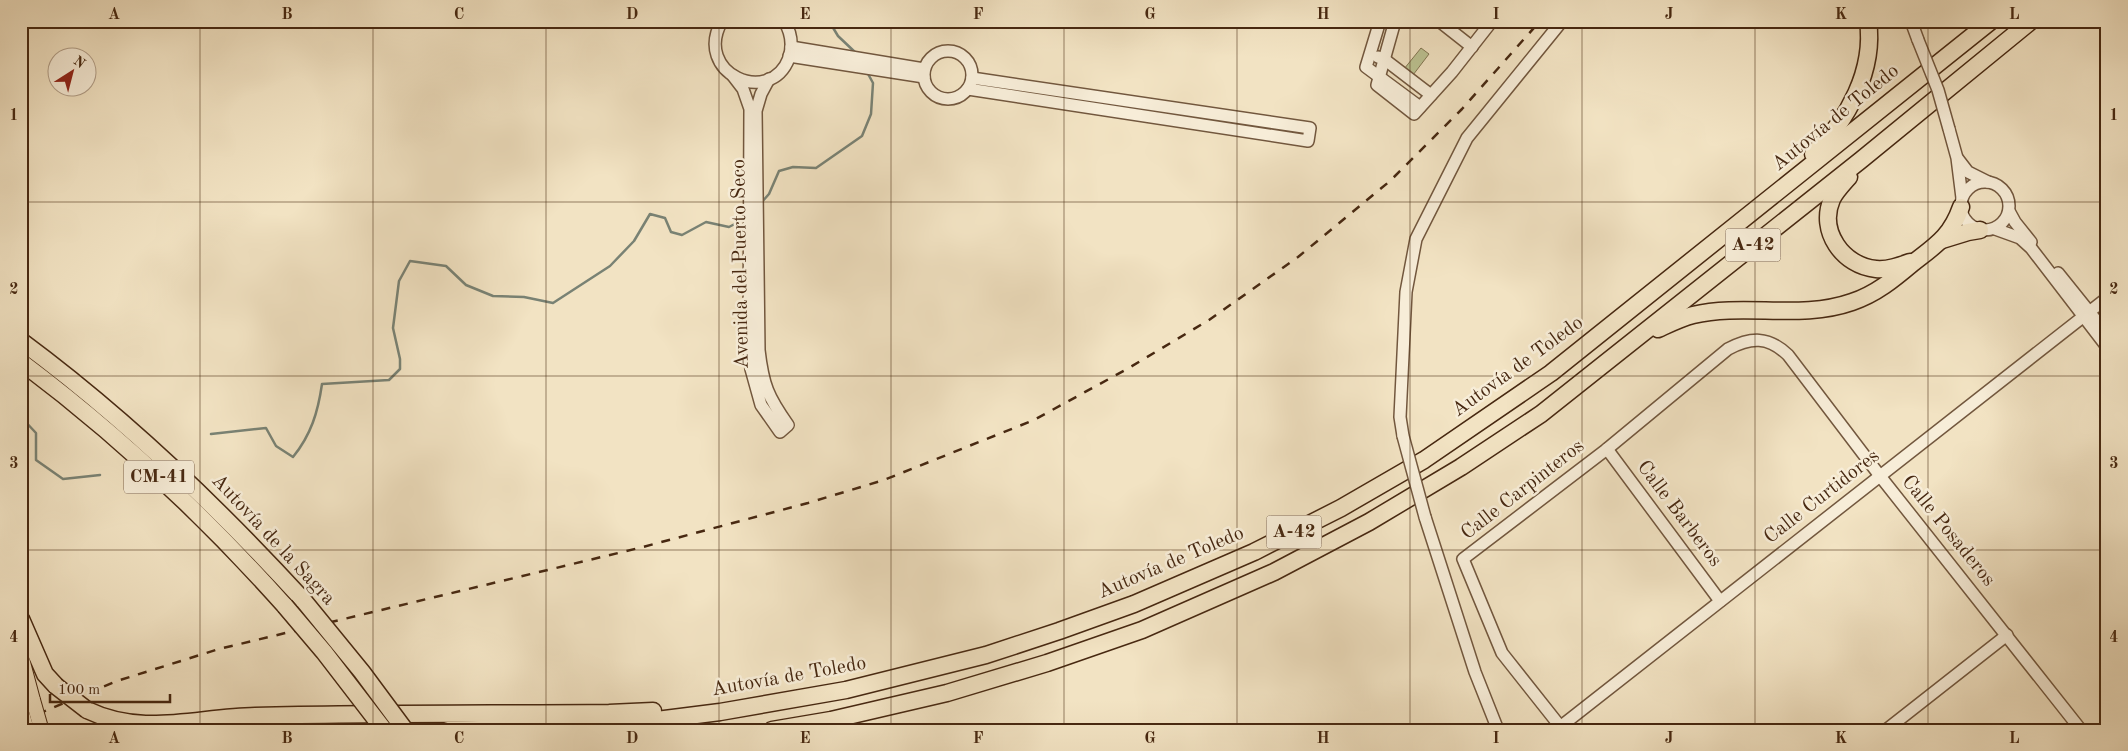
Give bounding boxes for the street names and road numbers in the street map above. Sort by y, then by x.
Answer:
street label: Autovía de Toledo [1769,61,1903,175]
street label: Avenida del Puerto Seco [729,159,753,369]
road number: A-42 [1726,228,1780,262]
street label: Autovía de Toledo [1449,313,1587,421]
street label: Calle Carpinteros [1458,436,1588,544]
street label: Calle Curtidores [1761,446,1883,548]
street label: Calle Barberos [1633,457,1725,571]
road number: CM-41 [124,461,194,494]
street label: Autovía de la Sagra [207,471,339,609]
street label: Calle Posaderos [1897,472,1999,590]
road number: A-42 [1266,516,1322,548]
street label: Autovía de Toledo [1095,523,1247,603]
street label: Autovía de Toledo [710,654,868,700]

